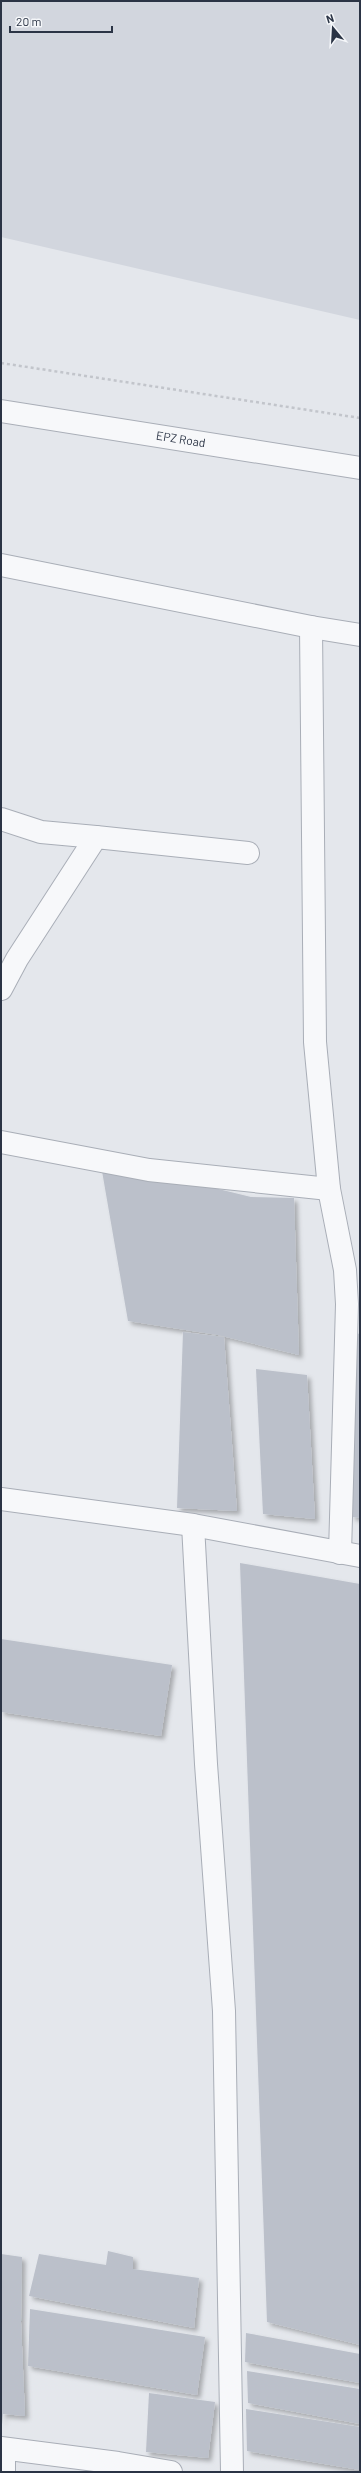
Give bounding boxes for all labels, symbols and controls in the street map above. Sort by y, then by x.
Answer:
scale bar [10,8,112,34]
north arrow [313,8,353,48]
text: N [324,11,335,25]
text: 20 m [16,14,42,28]
street label: EPZ Road [155,428,207,449]

